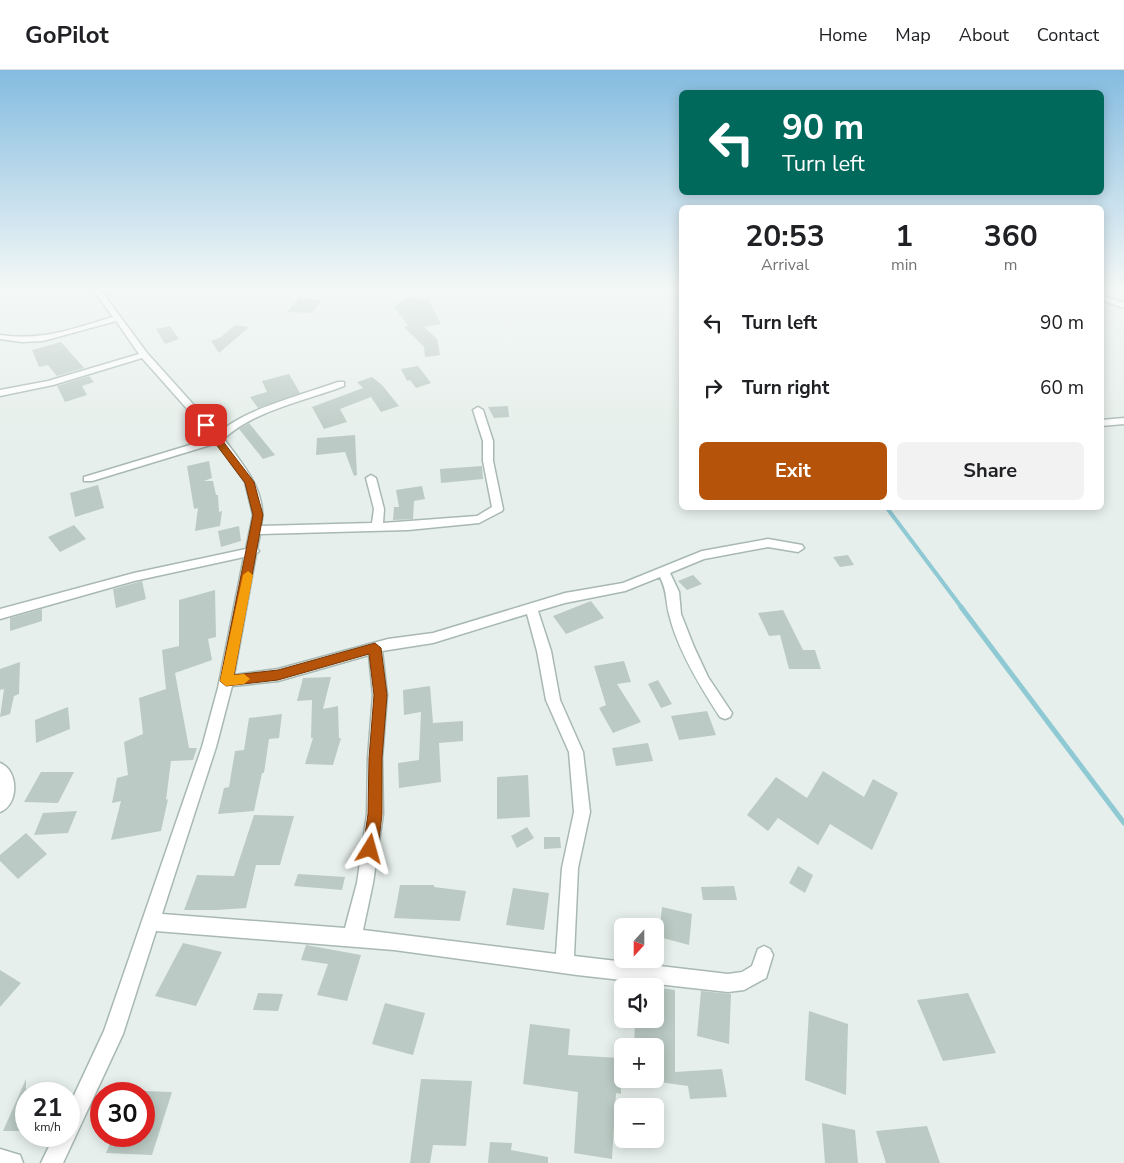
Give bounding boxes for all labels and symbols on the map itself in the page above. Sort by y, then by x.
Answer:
pin [185,404,227,446]
position arrow [343,822,395,874]
north arrow [614,918,664,968]
speed limit sign: 30 [90,1082,155,1147]

